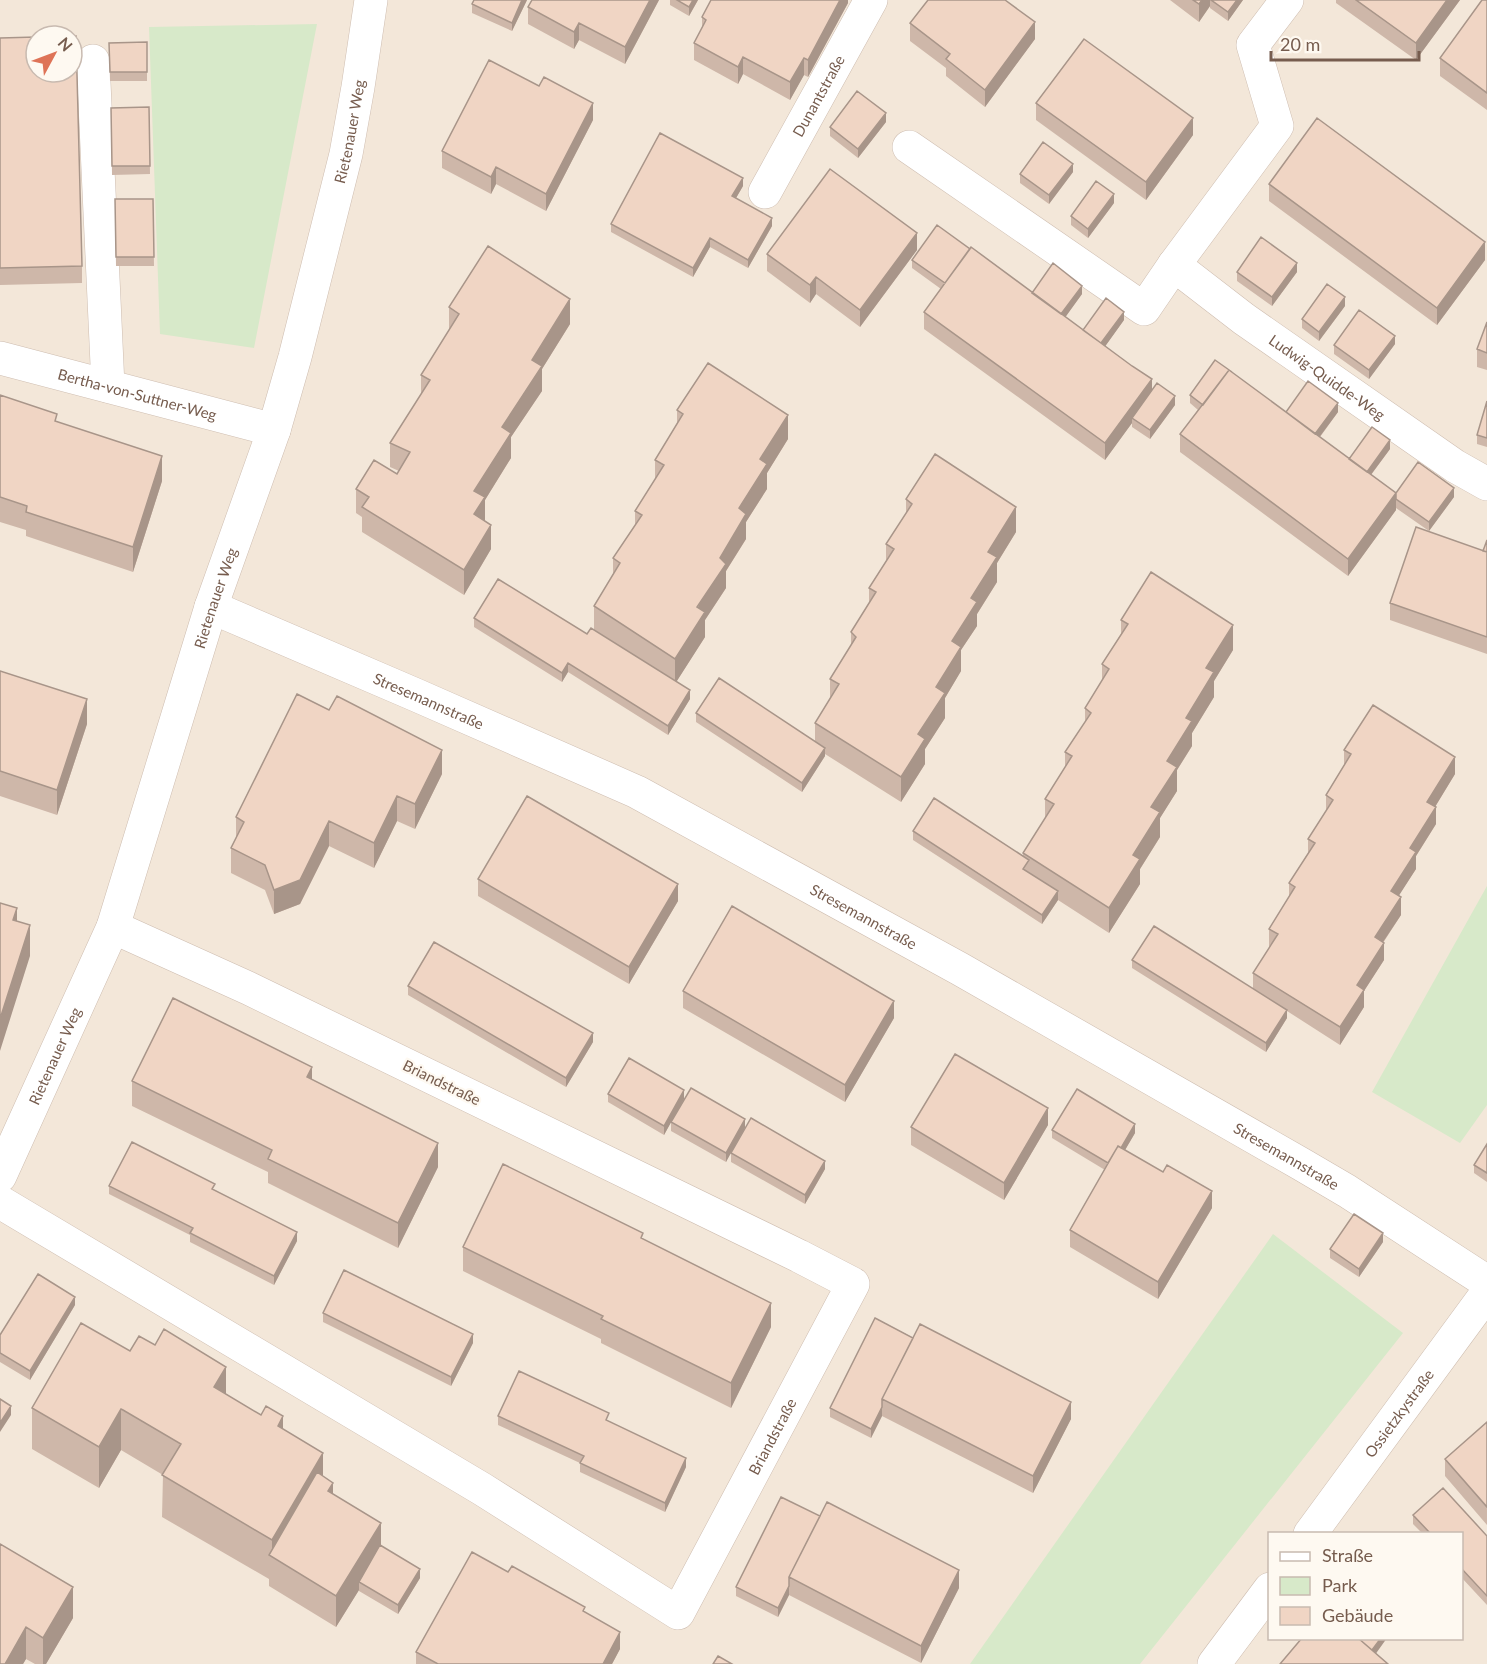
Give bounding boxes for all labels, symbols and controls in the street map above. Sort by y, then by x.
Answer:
north arrow [24,24,84,84]
scale bar [1271,24,1420,62]
text: N [54,33,77,55]
text: 20 m [1280,33,1320,55]
street label: Dunantstraße [788,52,848,140]
street label: Rietenauer Weg [330,78,368,185]
street label: Ludwig-Quidde-Weg [1266,330,1389,424]
street label: Bertha-von-Suttner-Weg [56,365,219,424]
street label: Rietenauer Weg [190,545,241,651]
street label: Stresemannstraße [371,669,487,733]
street label: Stresemannstraße [807,880,920,953]
street label: Rietenauer Weg [25,1004,85,1108]
street label: Briandstraße [400,1055,484,1109]
street label: Stresemannstraße [1231,1119,1342,1193]
street label: Ossietzkystraße [1360,1365,1437,1461]
street label: Briandstraße [744,1395,800,1478]
legend [1268,1532,1463,1640]
text: Straße [1322,1544,1373,1566]
text: Park [1322,1574,1358,1596]
text: Gebäude [1322,1604,1393,1626]

